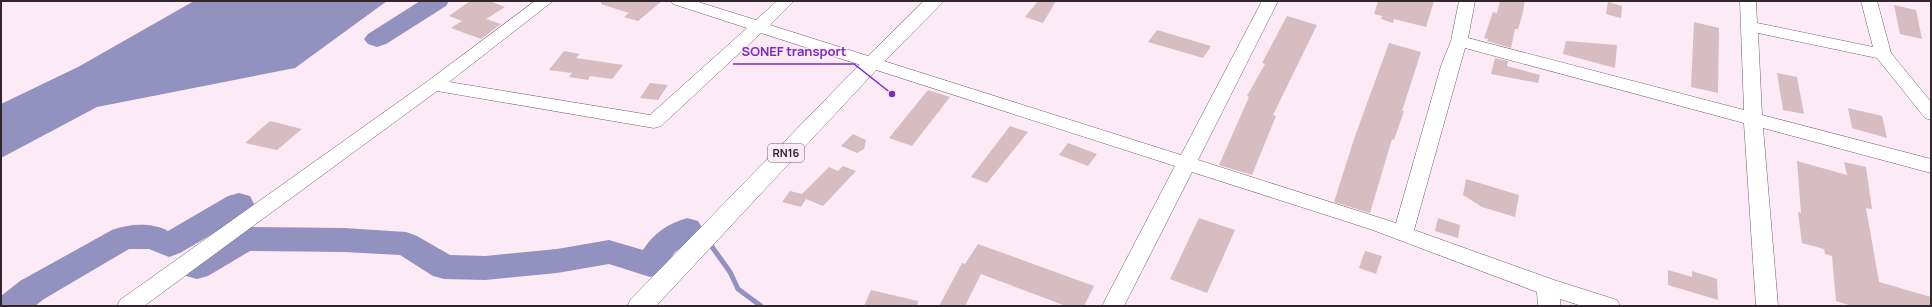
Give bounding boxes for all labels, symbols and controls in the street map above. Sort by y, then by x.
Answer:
callout: SONEF transport [733,39,854,64]
text: SONEF transport [742,42,847,60]
road number: RN16 [768,144,804,162]

